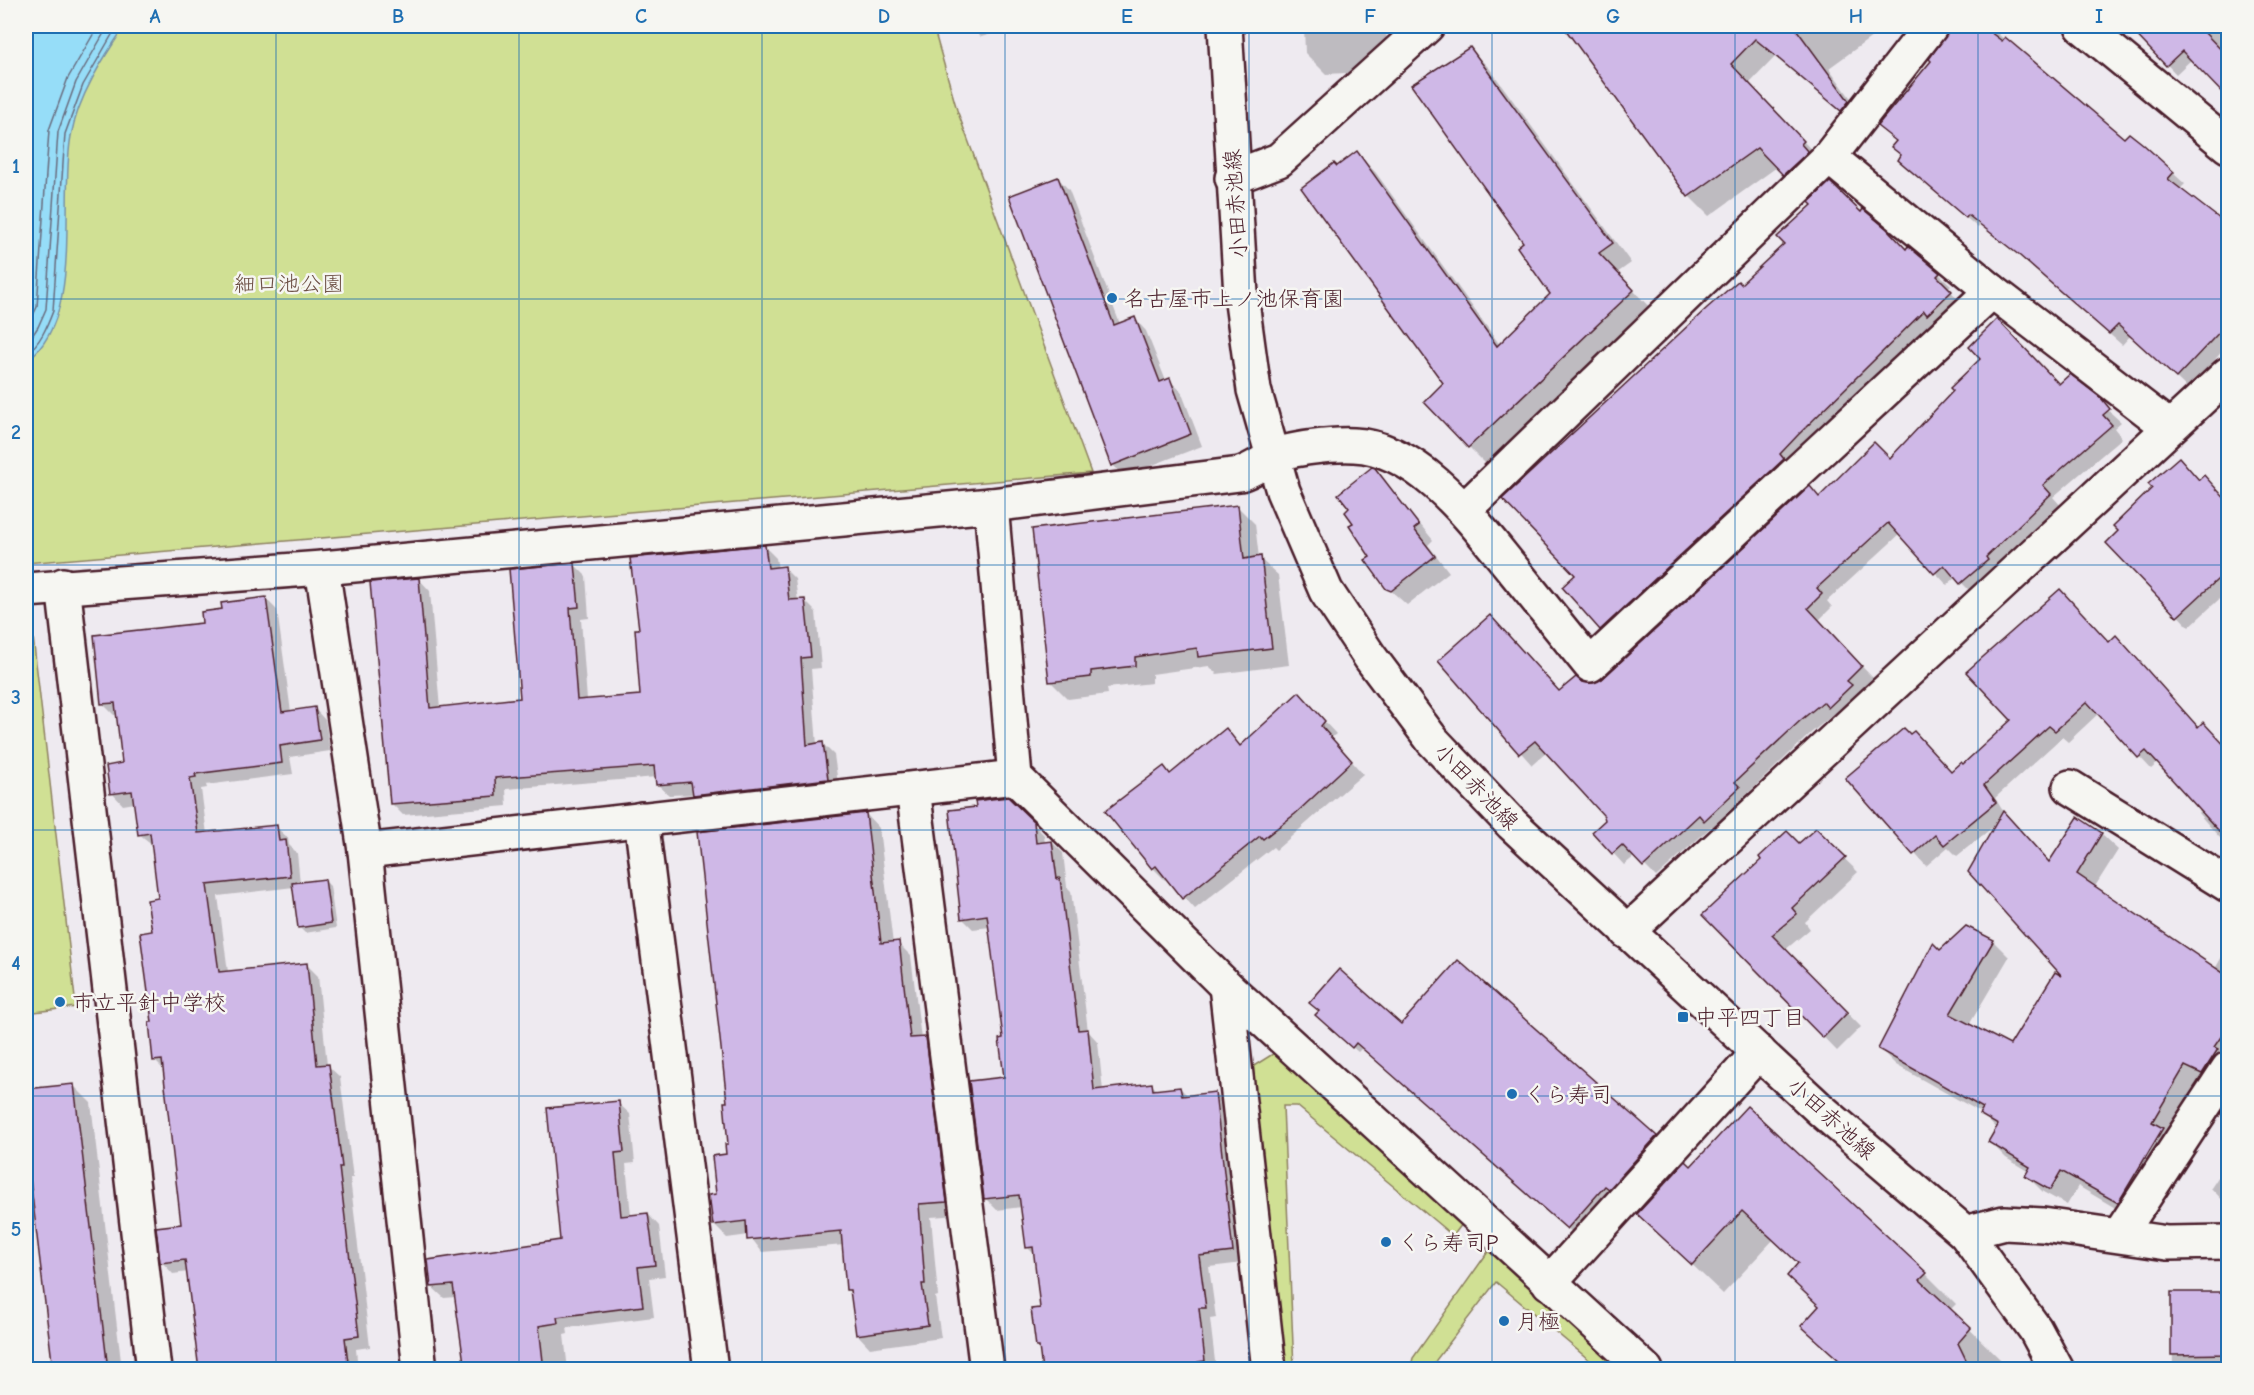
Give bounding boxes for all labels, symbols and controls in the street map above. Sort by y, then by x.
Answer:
text: A [149,5,161,28]
text: B [392,5,404,28]
text: C [635,5,647,28]
text: D [878,5,890,28]
text: E [1121,5,1133,28]
text: F [1364,5,1376,28]
text: G [1606,5,1620,28]
text: H [1849,5,1863,28]
text: I [2095,5,2103,28]
street label: 小田赤池線 [1219,148,1253,260]
text: 1 [12,155,20,178]
park label: 細口池公園 [234,271,344,297]
place label: 名古屋市上ノ池保育園 [1124,286,1344,312]
marker: 名古屋市上ノ池保育園 [1105,291,1119,305]
text: 2 [11,421,21,444]
text: 3 [11,686,21,709]
street label: 小田赤池線 [1429,738,1524,835]
text: 4 [11,952,21,975]
place label: 市立平針中学校 [72,990,226,1016]
marker: 市立平針中学校 [53,995,67,1009]
place label: 中平四丁目 [1695,1005,1805,1031]
marker: 中平四丁目 [1676,1010,1690,1024]
street label: 小田赤池線 [1782,1072,1881,1165]
place label: くら寿司 [1524,1082,1612,1108]
marker: くら寿司 [1505,1087,1519,1101]
text: 5 [11,1218,21,1241]
place label: くら寿司P [1398,1230,1498,1256]
marker: くら寿司P [1379,1235,1393,1249]
place label: 月極 [1516,1309,1560,1335]
marker: 月極 [1497,1314,1511,1328]

